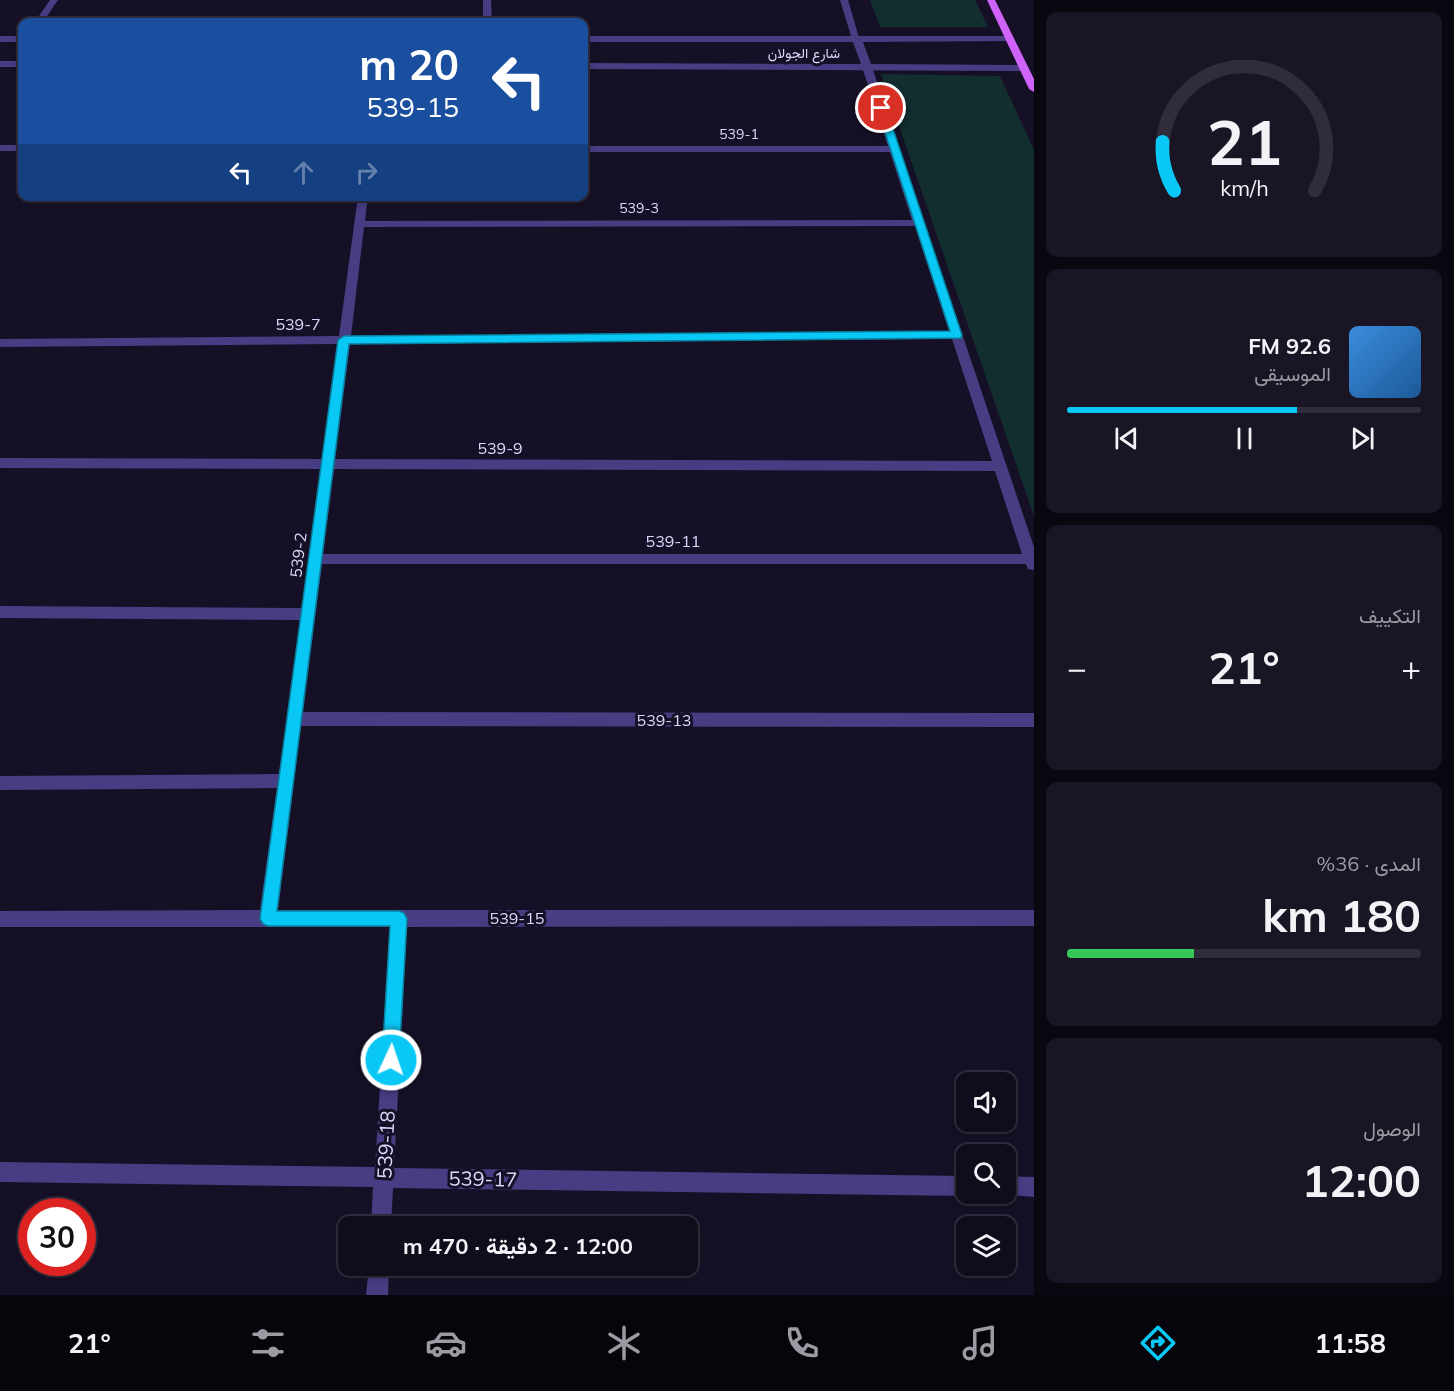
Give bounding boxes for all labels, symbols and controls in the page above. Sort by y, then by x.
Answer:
text: 20 m [359,38,459,91]
icon: left [480,42,558,120]
street label: شارع الجولان [768,44,840,64]
pin [855,82,906,133]
text: 539-15 [366,90,459,124]
icon: arrive [864,91,897,124]
text: 21 [1207,102,1281,181]
street label: 539-1 [719,125,759,143]
icon: left [224,156,257,189]
icon: ahead [287,156,320,189]
icon: right [350,156,383,189]
text: km/h [1220,175,1268,202]
street label: 539-3 [619,199,659,217]
street label: 539-7 [275,314,321,334]
text: 92.6 FM [1248,332,1331,360]
text: الموسيقى [1254,361,1331,386]
icon: previous [1110,422,1143,455]
icon: pause [1228,422,1261,455]
icon: next [1346,422,1379,455]
street label: 539-9 [477,438,523,458]
street label: 539-2 [285,531,311,579]
street label: 539-11 [646,531,700,551]
text: التكييف [1359,603,1421,628]
text: 21° [1208,639,1280,695]
text: − [1067,647,1087,688]
text: + [1401,647,1421,688]
street label: 539-13 [637,710,691,730]
text: المدى · 36% [1317,851,1421,876]
text: 180 km [1262,887,1421,943]
street label: 539-15 [490,908,544,928]
position arrow [359,1028,423,1092]
map controls [956,1072,1016,1276]
button: sound [956,1072,1016,1132]
street label: 539-18 [371,1110,400,1180]
text: الوصول [1363,1116,1421,1141]
button: search [956,1144,1016,1204]
text: 12:00 [1302,1152,1421,1208]
street label: 539-17 [449,1165,518,1192]
speed limit sign: 30 [18,1198,96,1276]
button: layers [956,1216,1016,1276]
text: 12:00 · 2 دقيقة · 470 m [403,1232,633,1260]
icon: filters [247,1322,289,1364]
icon: car [425,1322,467,1364]
icon: climate [603,1322,645,1364]
icon: phone [781,1322,823,1364]
icon: music [959,1322,1001,1364]
icon: directions [1137,1322,1179,1364]
text: 21° [68,1326,111,1360]
text: 11:58 [1315,1326,1386,1360]

